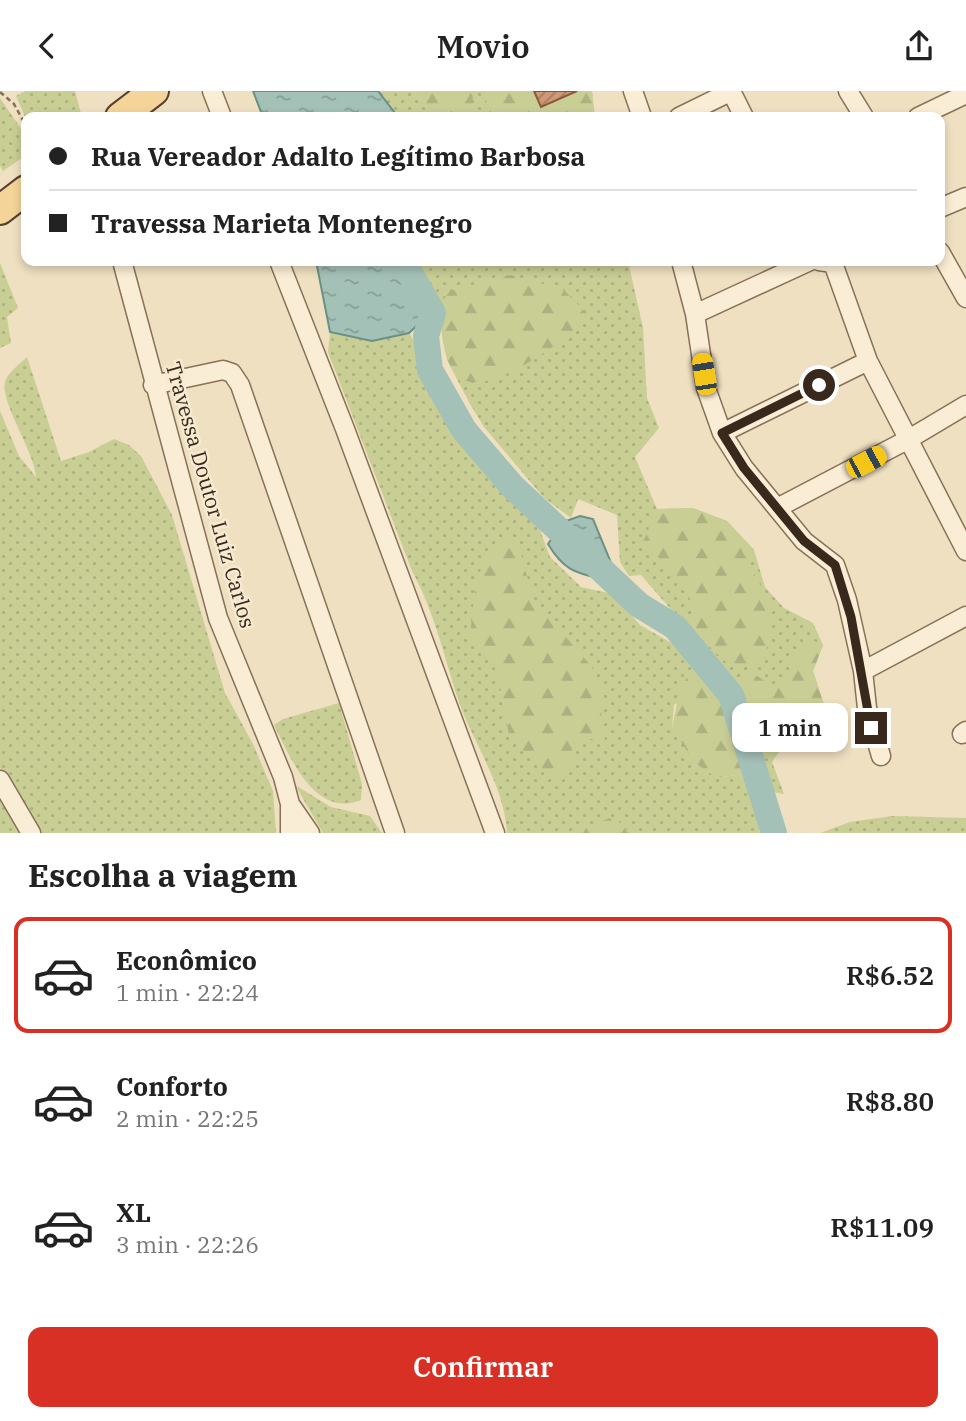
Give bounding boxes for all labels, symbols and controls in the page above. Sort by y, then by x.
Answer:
text: Movio [436,25,530,67]
icon: back [28,27,66,65]
icon: share [900,27,938,65]
text: Rua Vereador Adalto Legítimo Barbosa [91,139,585,173]
text: Travessa Marieta Montenegro [91,206,473,240]
car [691,352,718,396]
street label: Travessa Doutor Luiz Carlos [159,358,262,631]
route start [803,369,835,401]
car [843,443,890,481]
callout: 1 min [731,703,846,753]
text: 1 min [758,712,822,742]
route end [855,712,887,744]
text: Escolha a viagem [28,854,298,896]
text: Econômico [116,943,257,977]
icon: car [32,944,95,1007]
text: R$6.52 [846,958,934,992]
text: 1 min · 22:24 [116,977,259,1007]
text: Conforto [116,1069,228,1103]
icon: car [32,1070,95,1133]
text: R$8.80 [846,1084,934,1118]
text: 2 min · 22:25 [116,1103,259,1133]
text: XL [116,1195,151,1229]
icon: car [32,1196,95,1259]
text: R$11.09 [830,1210,934,1244]
text: 3 min · 22:26 [116,1229,259,1259]
button: Confirmar [28,1327,938,1407]

